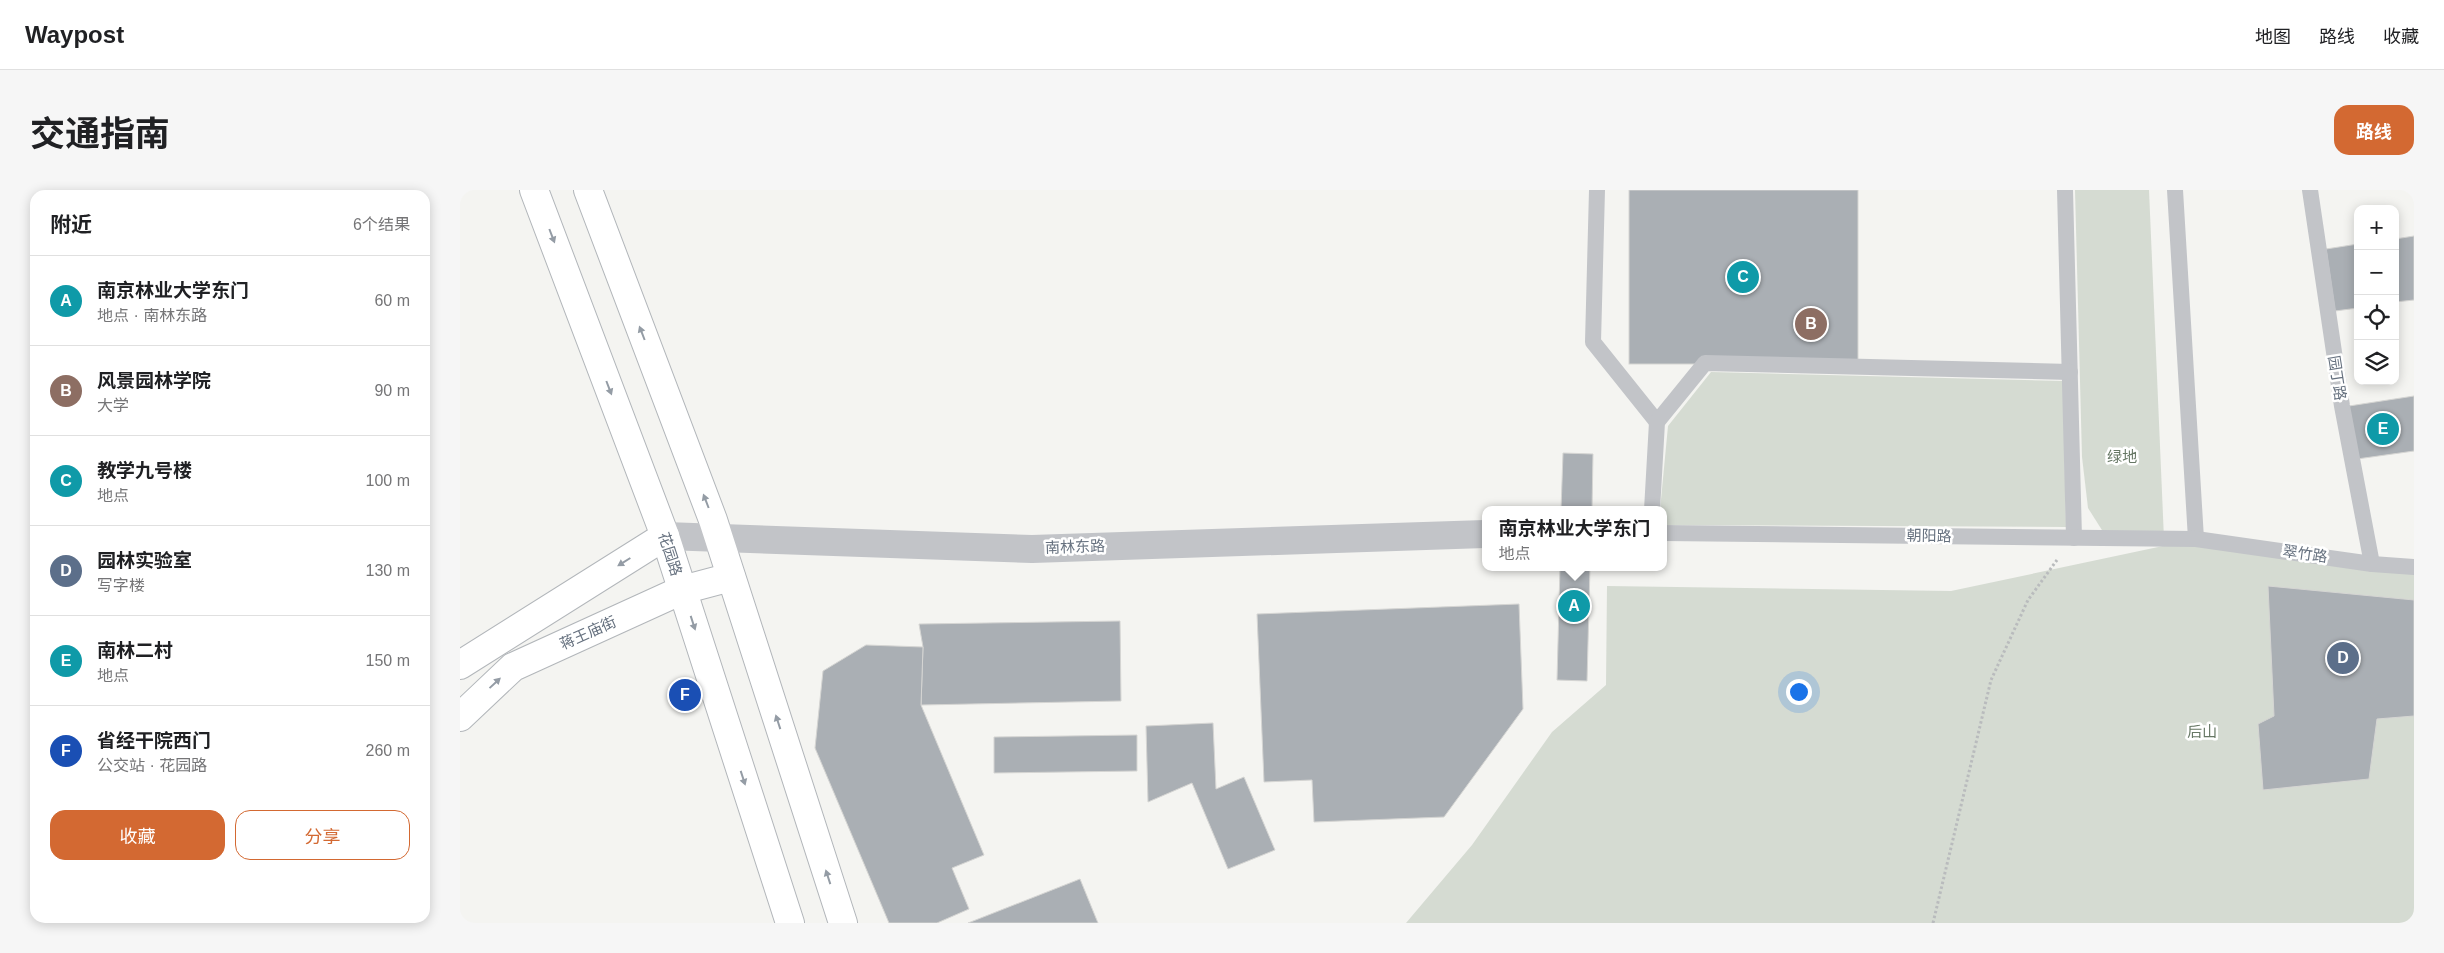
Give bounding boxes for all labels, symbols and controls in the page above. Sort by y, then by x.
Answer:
text: Waypost [25,21,124,48]
text: 地图 [2255,27,2291,47]
text: 路线 [2319,27,2355,47]
text: 收藏 [2383,27,2419,47]
button: 路线 [2334,105,2414,155]
text: 交通指南 [30,114,170,153]
map controls [2354,205,2399,385]
button: + [2354,205,2399,250]
text: 附近 [50,213,92,236]
text: 6个结果 [353,216,410,233]
one-way arrow [549,228,556,243]
button: − [2354,250,2399,295]
pin: C [1727,258,1759,296]
text: 南京林业大学东门 [97,280,249,301]
text: A [60,292,72,309]
text: 60 m [374,292,410,309]
button: locate [2354,295,2399,340]
pin: B [1795,305,1827,343]
text: 地点 · 南林东路 [97,307,207,324]
one-way arrow [638,325,646,340]
button: layers [2354,340,2399,385]
street label: 园丁路 [2326,354,2349,401]
text: 风景园林学院 [97,370,211,391]
one-way arrow [606,380,613,395]
text: B [60,382,72,399]
text: 90 m [374,382,410,399]
text: 大学 [97,397,129,414]
pin: E [2367,410,2399,448]
park label: 绿地 [2107,448,2137,465]
text: 教学九号楼 [97,460,192,481]
text: C [60,472,72,489]
text: 100 m [366,472,410,489]
text: 地点 [97,487,129,504]
one-way arrow [702,493,710,508]
popup [1482,506,1667,571]
text: 南京林业大学东门 [1498,518,1651,539]
street label: 朝阳路 [1906,527,1952,544]
street label: 花园路 [655,530,686,578]
street label: 南林东路 [1045,537,1105,556]
street label: 翠竹路 [2282,542,2329,565]
text: 地点 [1498,545,1531,562]
text: 园林实验室 [97,550,192,571]
one-way arrow [617,557,631,567]
text: D [60,562,72,579]
text: 130 m [366,562,410,579]
text: 写字楼 [97,577,145,594]
pin: A [1558,587,1590,625]
street label: 蒋王庙街 [557,613,619,653]
one-way arrow [689,616,697,631]
pin: D [2327,639,2359,677]
text: 南林二村 [97,640,173,661]
text: E [61,652,71,669]
text: 150 m [366,652,410,669]
text: 地点 [97,667,129,684]
pin: F [669,676,701,714]
one-way arrow [489,677,501,689]
your location [1786,679,1812,705]
one-way arrow [774,714,782,729]
park label: 后山 [2187,723,2217,740]
text: 省经干院西门 [97,730,211,751]
text: F [61,742,71,759]
text: 260 m [366,742,410,759]
text: 公交站 · 花园路 [97,757,207,774]
one-way arrow [740,770,747,785]
button: 收藏 [50,810,225,860]
button: 分享 [235,810,410,860]
one-way arrow [824,869,831,884]

